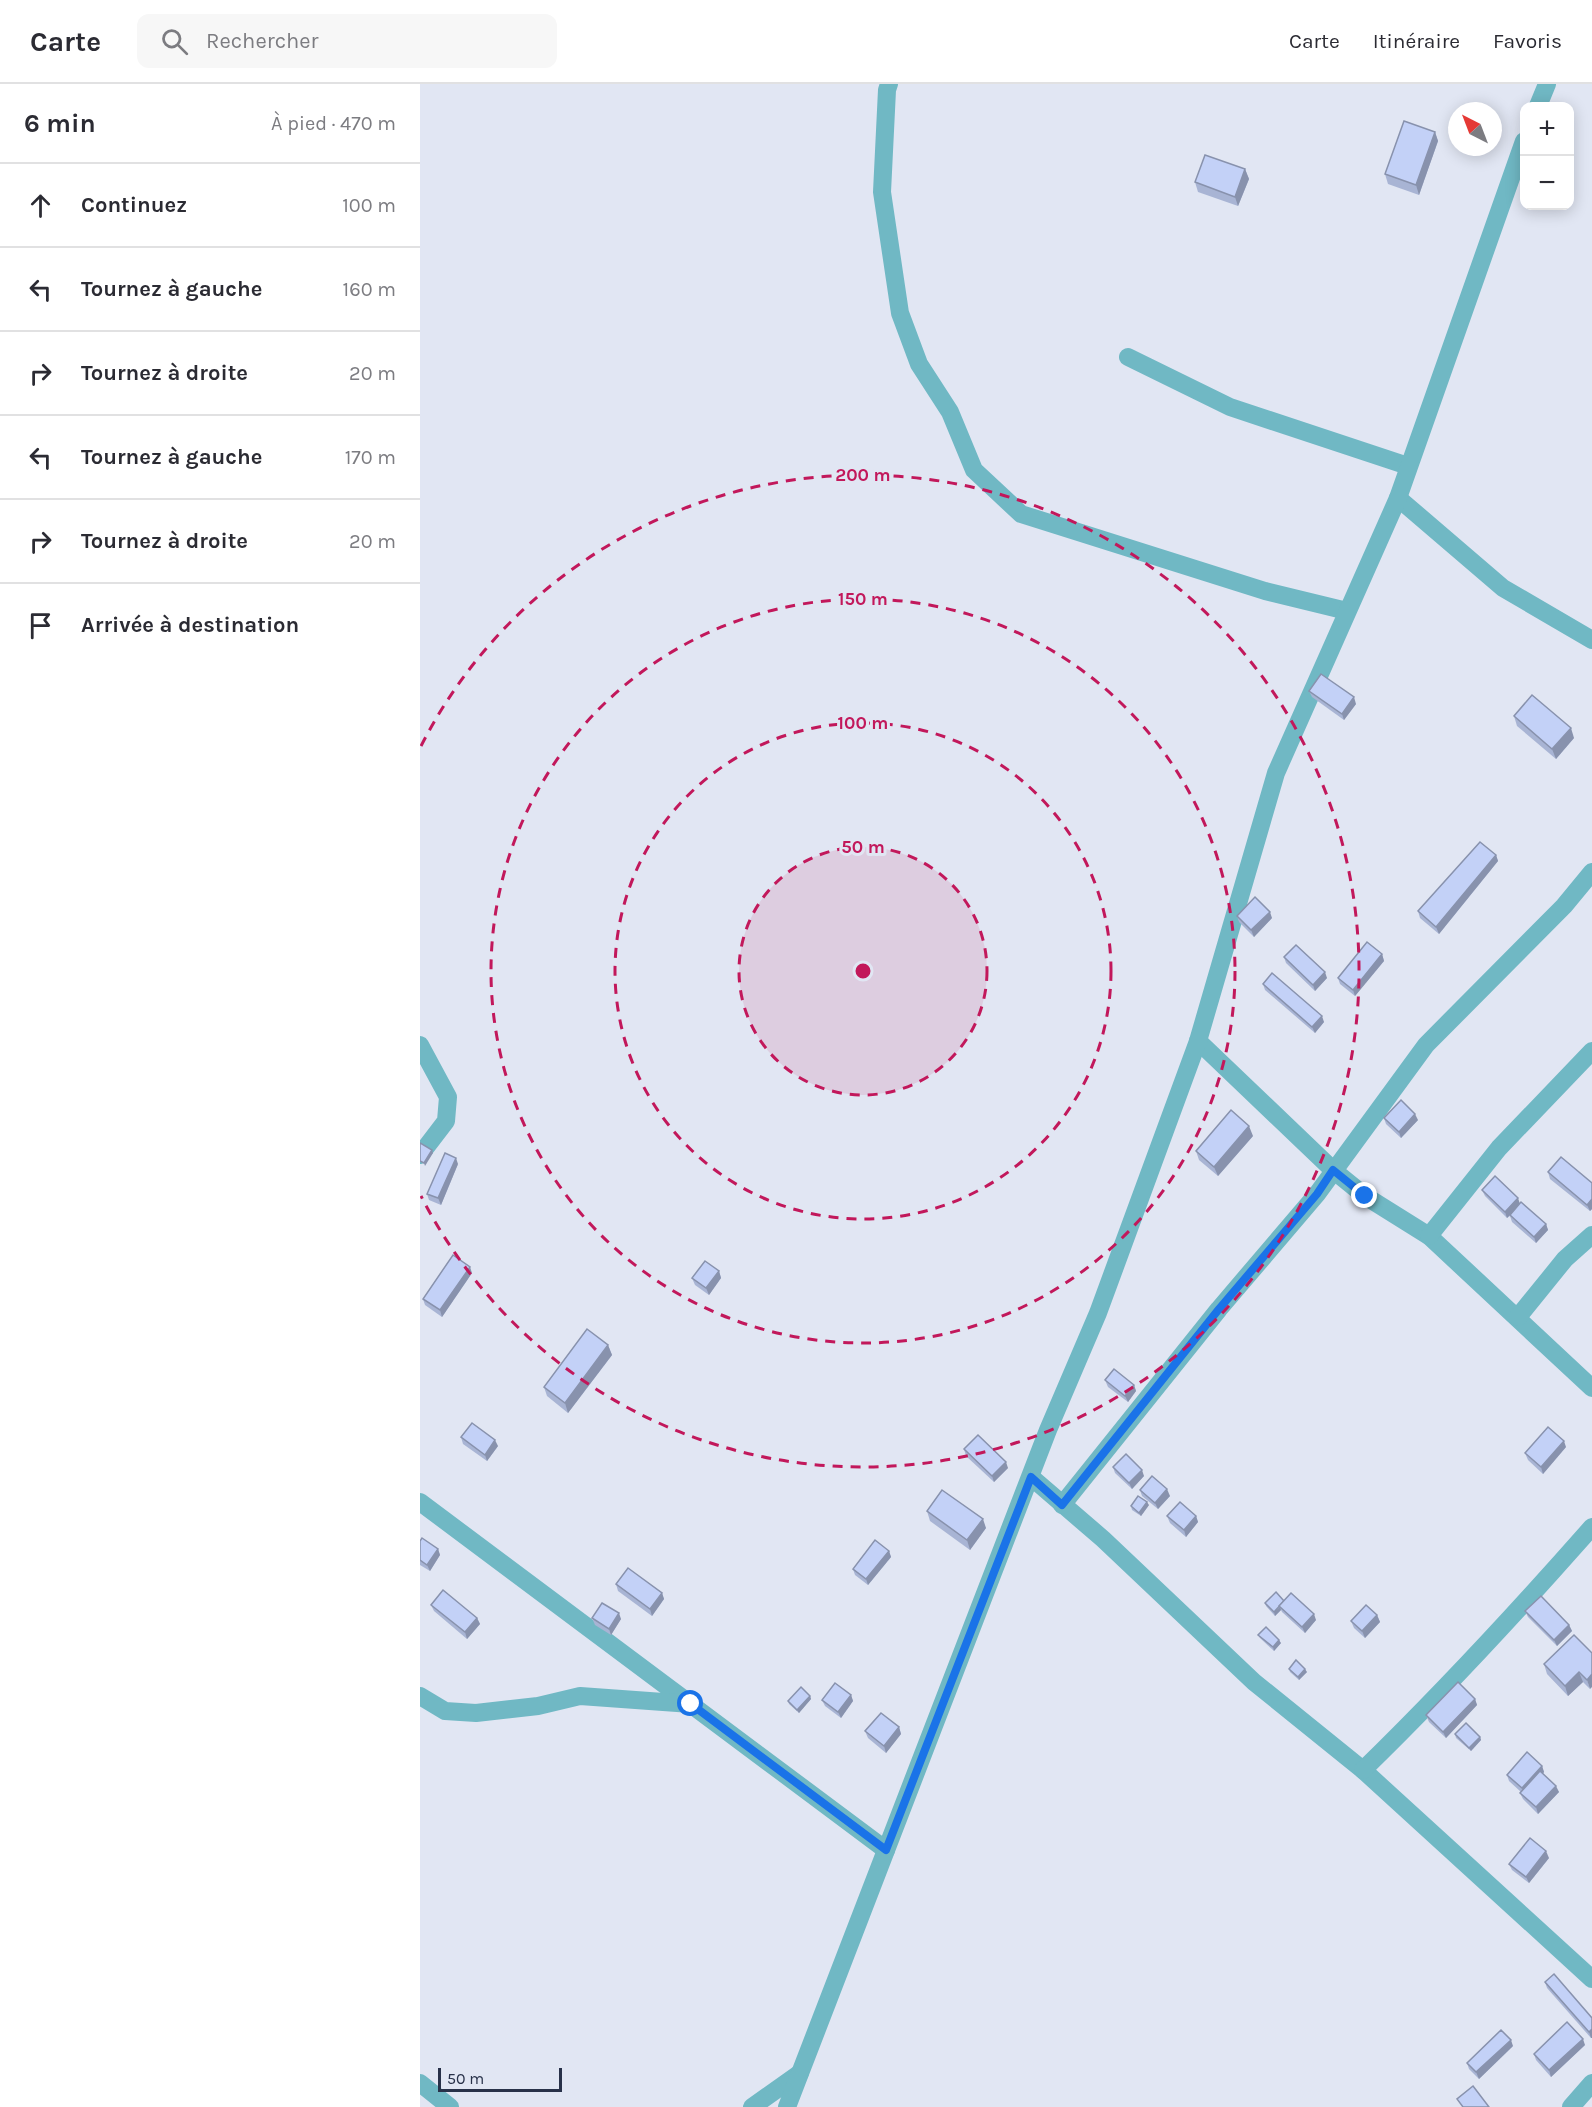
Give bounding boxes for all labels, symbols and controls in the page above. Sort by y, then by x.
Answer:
search box [137,14,557,68]
text: Carte [30,25,101,58]
icon: search [158,25,191,58]
text: Rechercher [206,28,319,54]
text: Carte [1289,29,1340,53]
text: Itinéraire [1373,29,1460,53]
text: Favoris [1493,29,1562,53]
north arrow [1448,102,1502,156]
map controls [1520,102,1574,210]
button: + [1520,102,1574,156]
text: 6 min [24,108,96,139]
text: À pied · 470 m [271,112,396,135]
button: − [1520,156,1574,210]
icon: ahead [24,189,57,222]
text: Continuez [81,192,187,218]
text: 100 m [342,194,396,217]
icon: left [24,273,57,306]
text: Tournez à gauche [81,276,262,302]
text: 160 m [343,278,396,301]
icon: right [24,357,57,390]
text: Tournez à droite [81,360,248,386]
text: 20 m [349,362,396,385]
icon: left [24,441,57,474]
text: Tournez à gauche [81,444,262,470]
text: 170 m [345,446,396,469]
text: 200 m [835,464,891,486]
icon: right [24,525,57,558]
text: Tournez à droite [81,528,248,554]
text: 20 m [349,530,396,553]
text: 150 m [838,588,888,610]
icon: arrive [24,609,57,642]
text: Arrivée à destination [81,612,299,638]
text: 100 m [838,712,888,734]
text: 50 m [841,836,885,858]
centre of rings [853,961,873,981]
route end [1351,1182,1377,1208]
route start [677,1690,703,1716]
scale bar [438,2065,562,2092]
text: 50 m [447,2069,484,2088]

